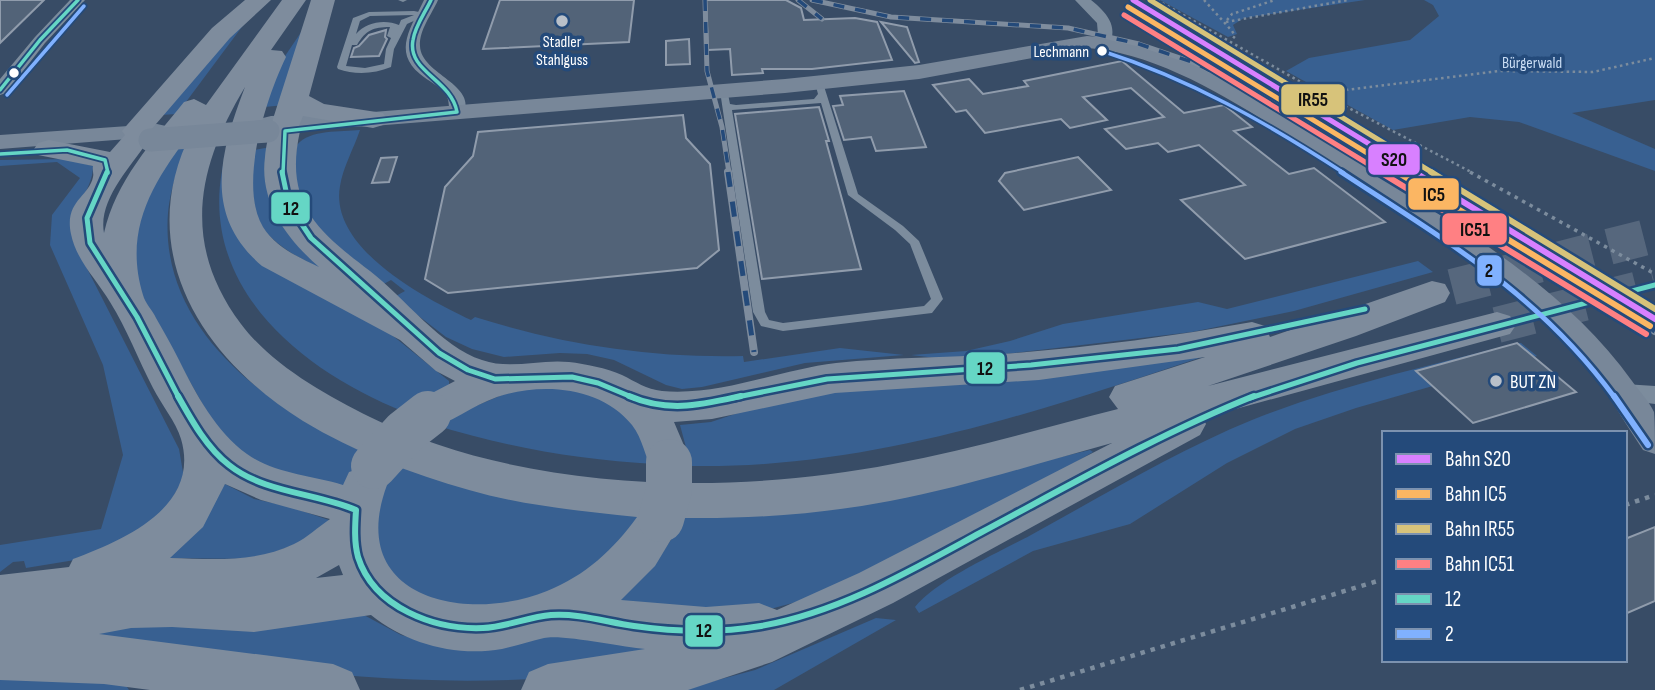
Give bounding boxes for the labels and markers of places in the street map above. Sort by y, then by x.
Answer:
marker: Stadler Stahlguss [554,13,570,29]
place label: Stadler Stahlguss [536,33,588,70]
place label: Lechmann [1033,43,1089,62]
marker: Lechmann [1095,44,1109,58]
unlabelled marker [7,66,21,80]
place label: BUT ZN [1510,371,1556,394]
marker: BUT ZN [1488,373,1504,389]

